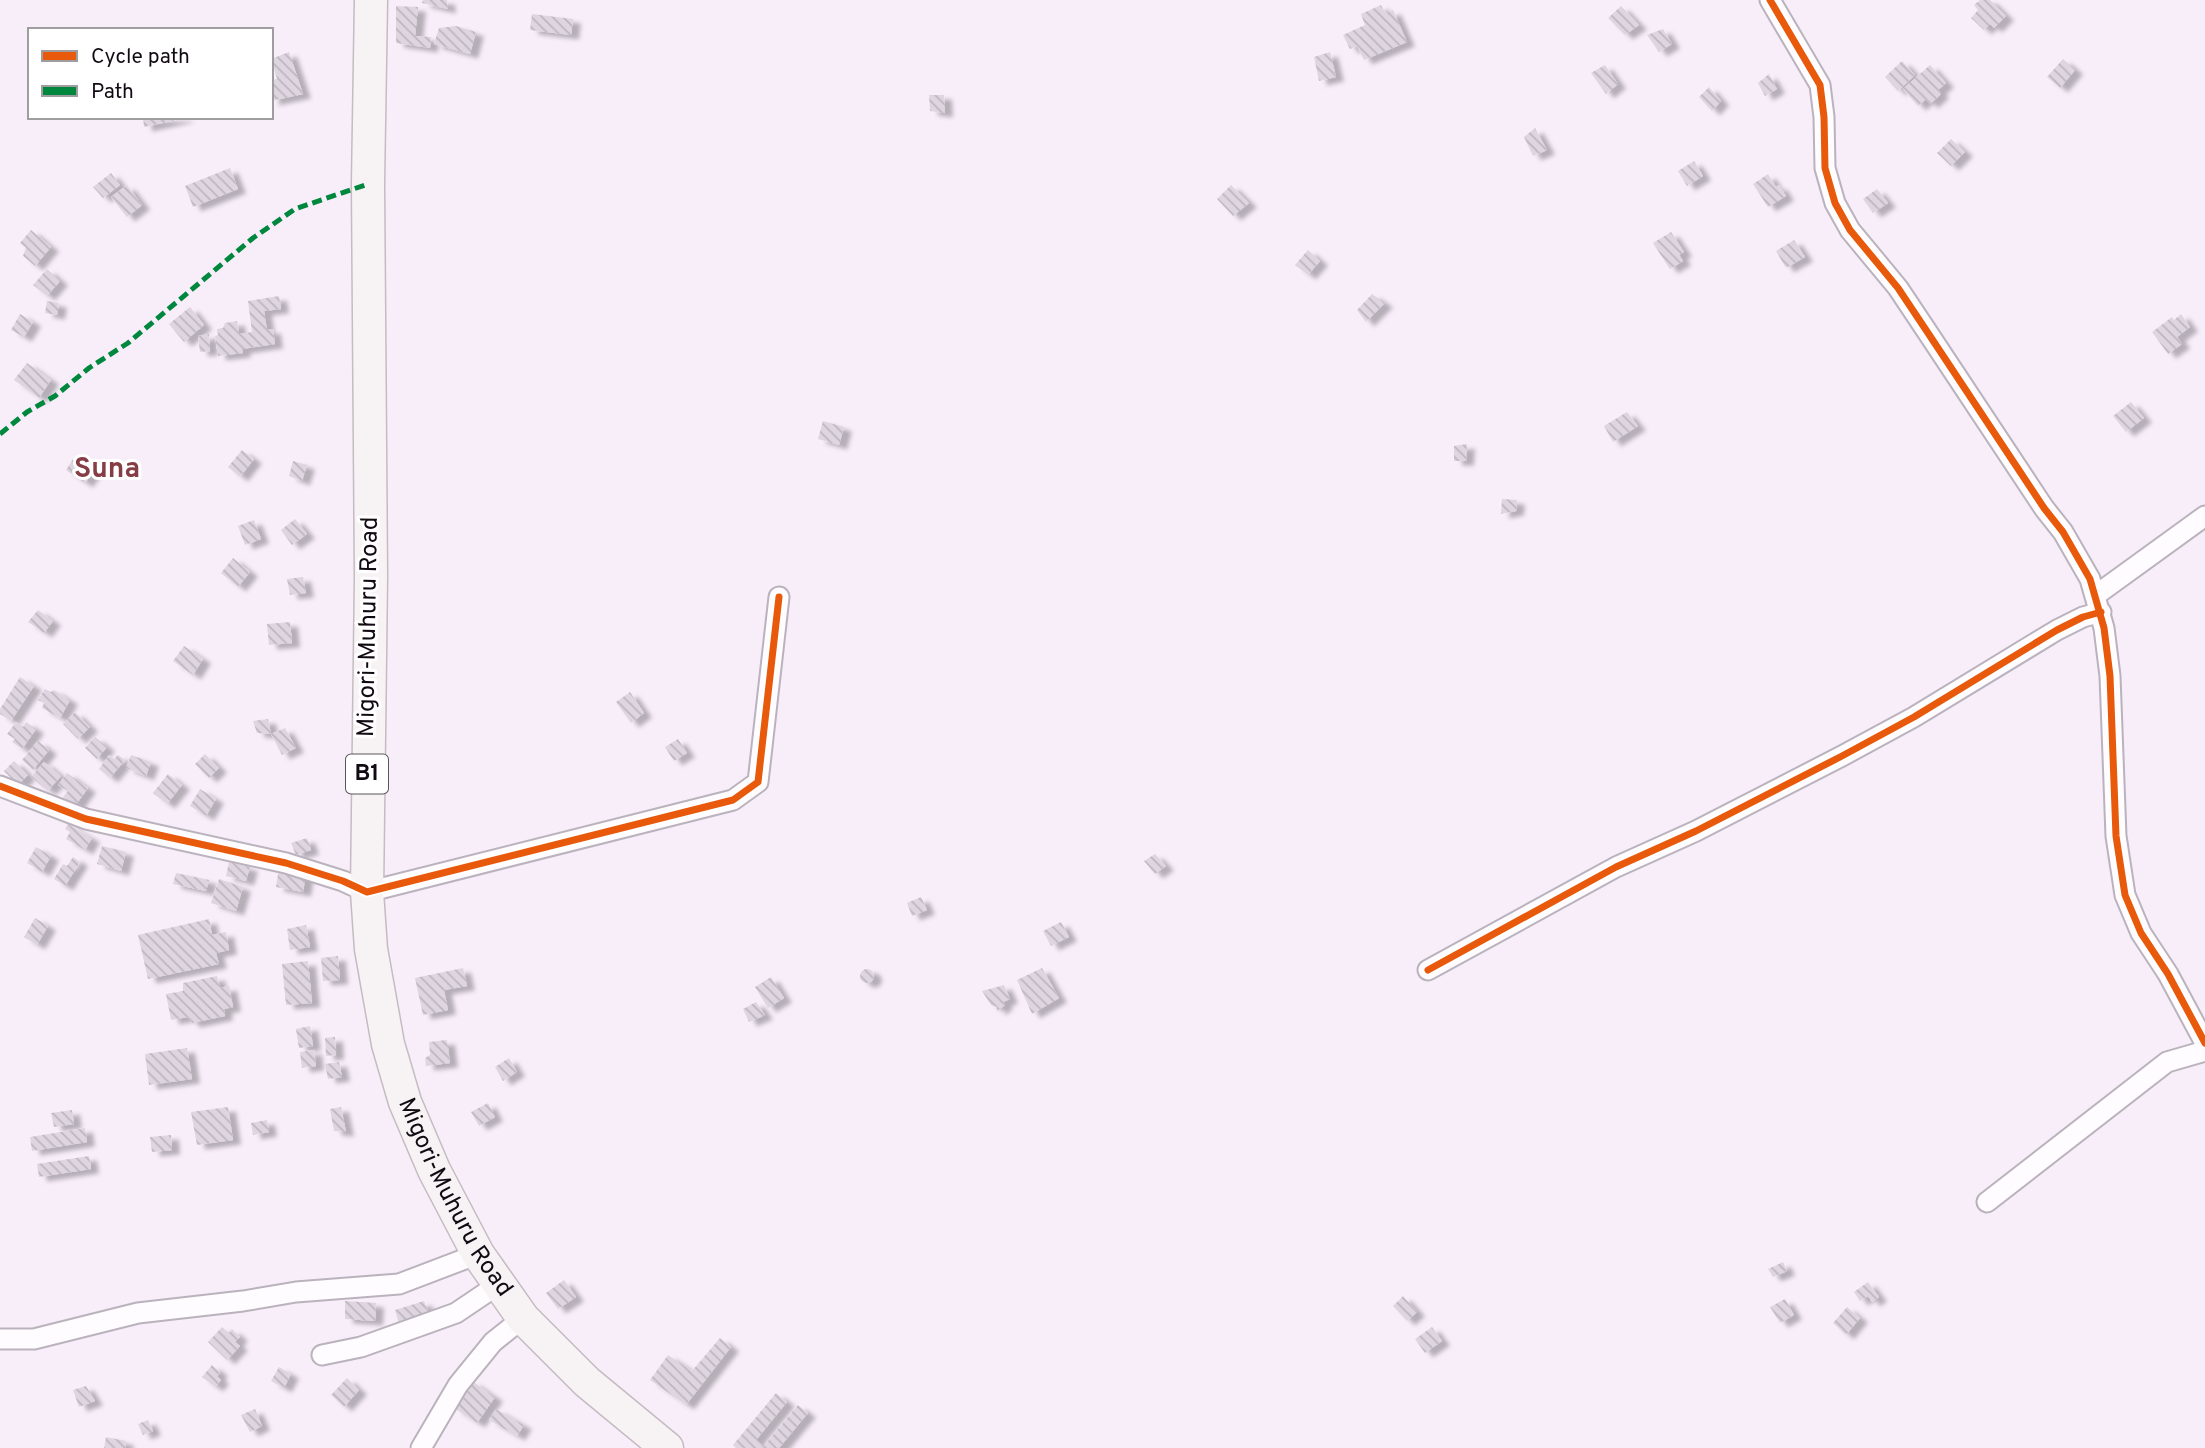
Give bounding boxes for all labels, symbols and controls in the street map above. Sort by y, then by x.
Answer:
legend [28,28,273,119]
text: Cycle path [91,44,190,71]
text: Path [91,79,134,106]
district label: Suna [74,452,140,488]
street label: Migori-Muhuru Road [352,517,386,737]
road number: B1 [346,754,388,794]
street label: Migori-Muhuru Road [390,1094,519,1303]

